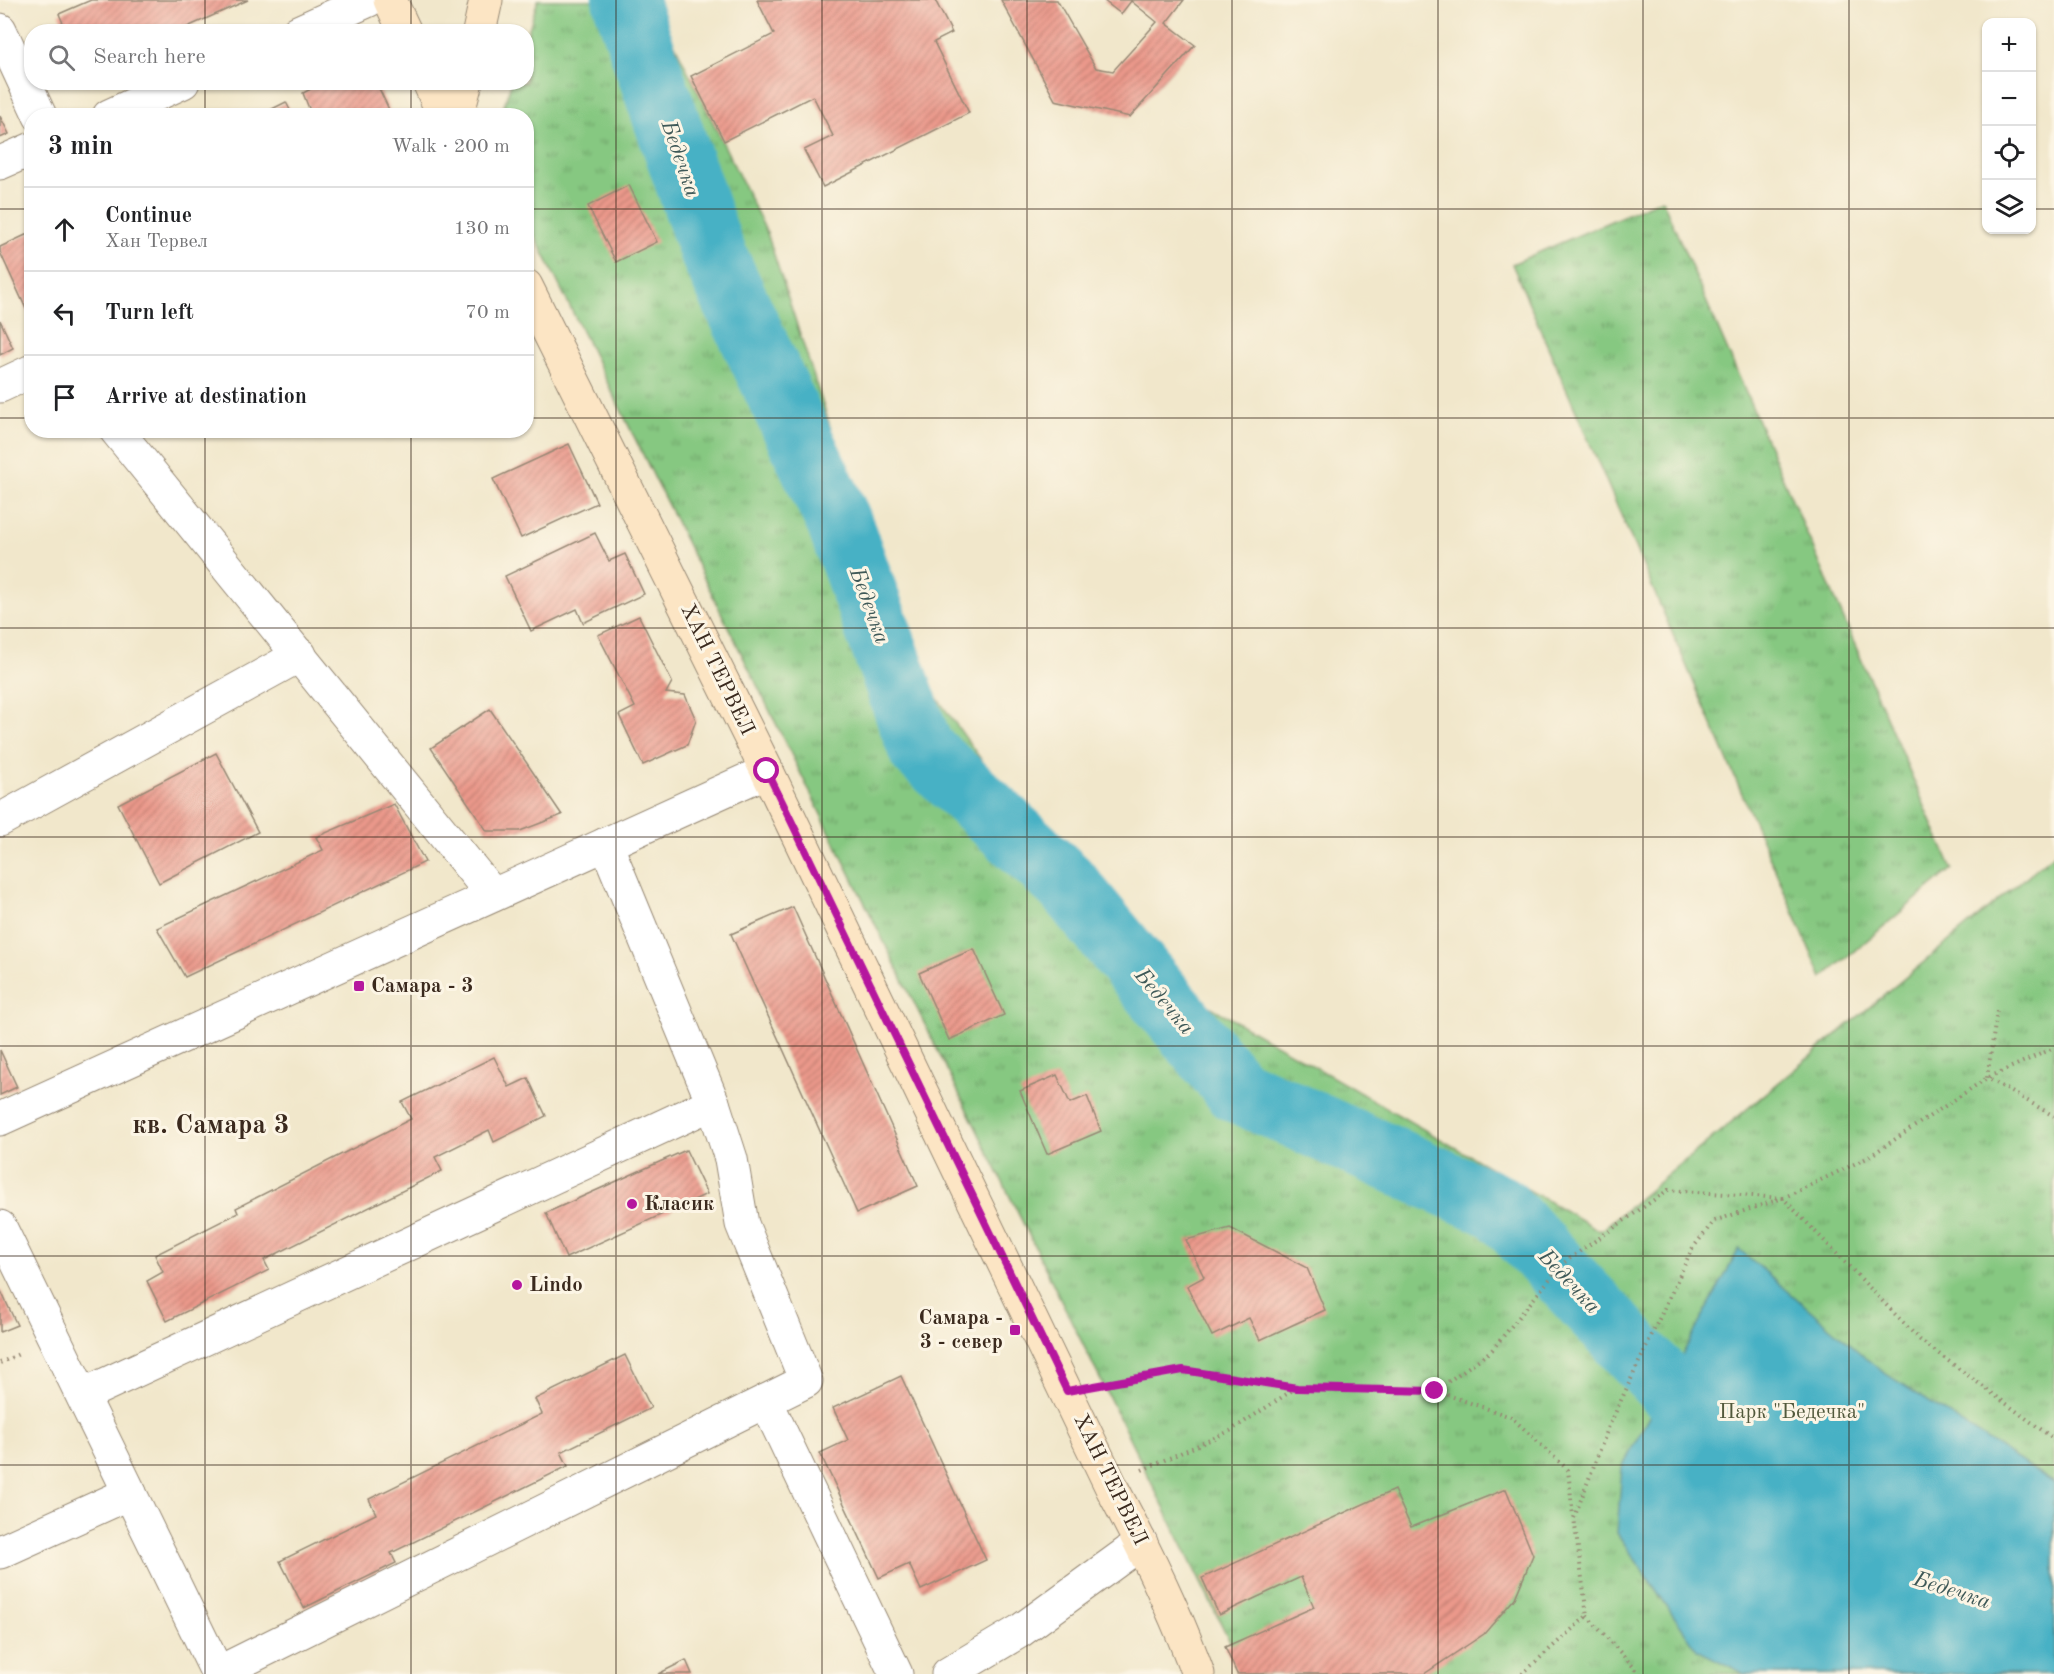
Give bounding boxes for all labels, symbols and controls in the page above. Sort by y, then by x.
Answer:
map controls [1982,18,2036,234]
button: + [1982,18,2036,72]
search box [24,24,534,90]
icon: search [45,41,78,74]
text: Search here [93,46,206,68]
button: − [1982,72,2036,126]
water label: Бедечка [656,117,703,200]
button: locate [1982,126,2036,180]
text: 3 min [48,134,113,160]
text: Walk · 200 m [391,137,510,157]
button: layers [1982,180,2036,234]
text: Continue [105,205,192,227]
icon: ahead [48,213,81,246]
text: 130 m [454,219,510,239]
text: Хан Тервел [105,232,208,252]
icon: left [48,297,81,330]
text: Turn left [105,302,194,324]
text: 70 m [465,303,510,323]
icon: arrive [48,381,81,414]
text: Arrive at destination [105,386,307,408]
water label: Бедечка [845,564,893,647]
street label: ХАН ТЕРВЕЛ [676,601,758,739]
route start [753,757,779,783]
water label: Бедечка [1130,964,1198,1039]
place label: Самара - 3 [371,976,473,997]
marker: Самара - 3 [352,979,366,993]
district label: кв. Самара 3 [132,1112,290,1139]
place label: Класик [644,1194,714,1215]
marker: Класик [625,1197,639,1211]
water label: Бедечка [1533,1245,1604,1319]
place label: Lindo [529,1275,583,1296]
marker: Lindo [510,1278,524,1292]
place label: Самара - 3 - север [919,1308,1003,1353]
marker: Самара - 3 - север [1008,1323,1022,1337]
route end [1421,1377,1447,1403]
park label: Парк "Бедечка" [1719,1402,1865,1423]
street label: ХАН ТЕРВЕЛ [1069,1411,1151,1549]
water label: Бедечка [1910,1568,1993,1614]

